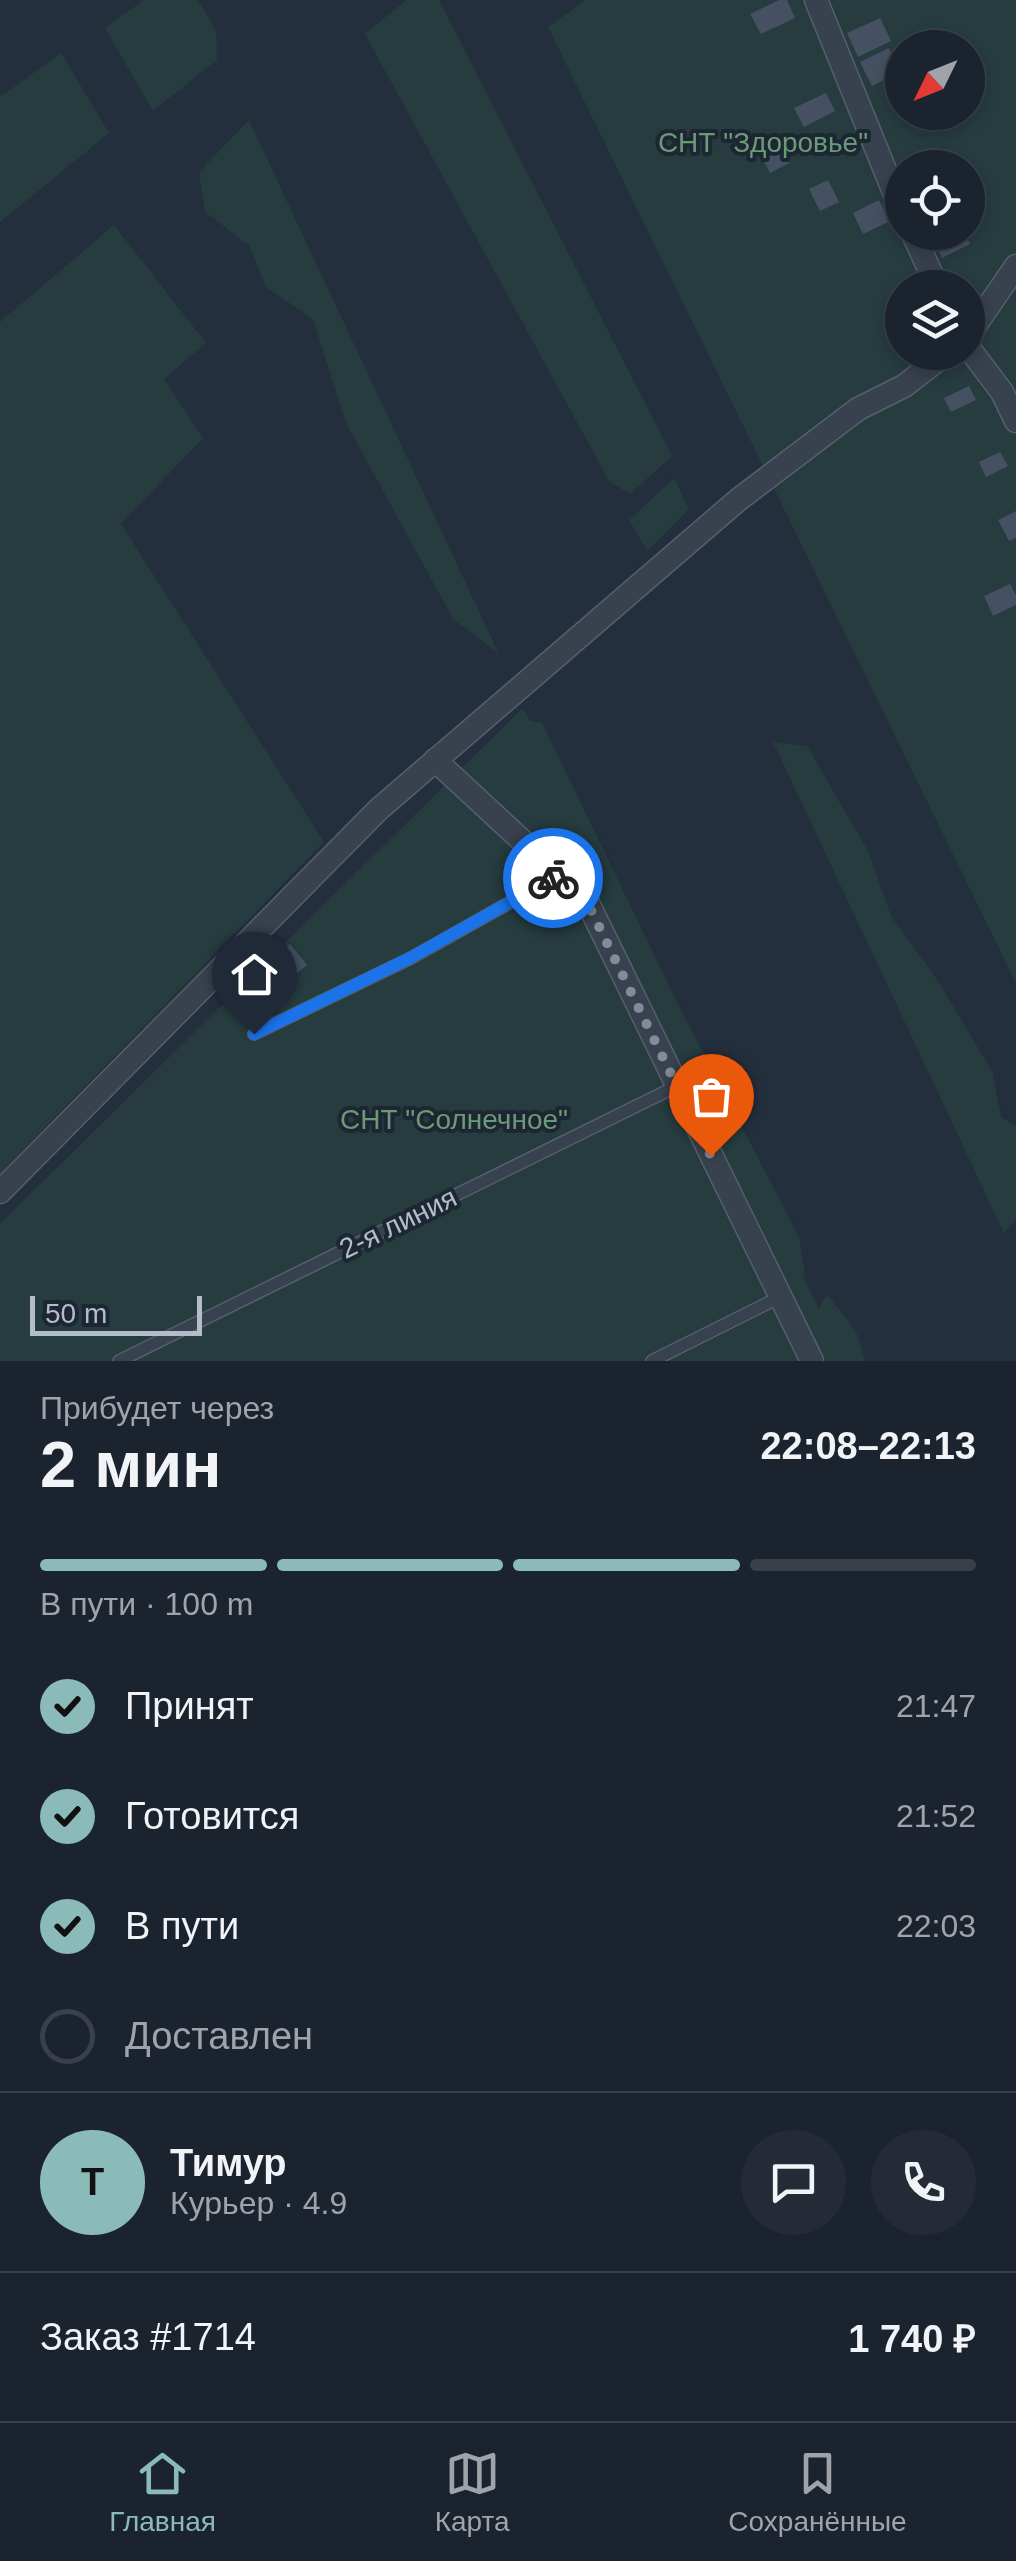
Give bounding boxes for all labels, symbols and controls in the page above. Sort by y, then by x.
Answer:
north arrow [885,30,985,130]
map controls [885,30,985,370]
park label: СНТ "Здоровье" [658,127,868,158]
button: locate [885,150,985,250]
button: layers [885,270,985,370]
courier [503,828,603,928]
icon: bike [526,851,581,906]
pin [212,932,297,1035]
icon: home [227,947,282,1002]
pin [669,1054,754,1157]
icon: bag [684,1069,739,1124]
park label: СНТ "Солнечное" [340,1104,568,1135]
street label: 2-я линия [335,1181,461,1265]
scale bar [30,1291,202,1336]
text: 50 m [45,1298,107,1329]
text: Прибудет через [40,1390,274,1426]
text: 22:08–22:13 [760,1425,976,1467]
text: 2 мин [40,1428,222,1501]
text: В пути · 100 m [40,1586,253,1622]
icon: check [40,1679,95,1734]
text: Принят [125,1685,254,1727]
text: 21:47 [896,1688,976,1724]
icon: check [40,1789,95,1844]
text: Готовится [125,1795,299,1837]
text: 21:52 [896,1798,976,1834]
icon: check [40,1899,95,1954]
text: В пути [125,1905,239,1947]
text: 22:03 [896,1908,976,1944]
text: Доставлен [125,2015,313,2057]
button: chat [741,2130,846,2235]
button: phone [871,2130,976,2235]
text: Тимур [170,2142,287,2184]
text: Т [81,2161,104,2203]
text: Курьер · 4.9 [170,2185,347,2221]
text: Заказ #1714 [40,2316,256,2358]
text: 1 740 ₽ [848,2318,976,2360]
tab: Главная [109,2446,216,2538]
tab: Карта [435,2446,510,2538]
tab: Сохранённые [728,2446,907,2538]

